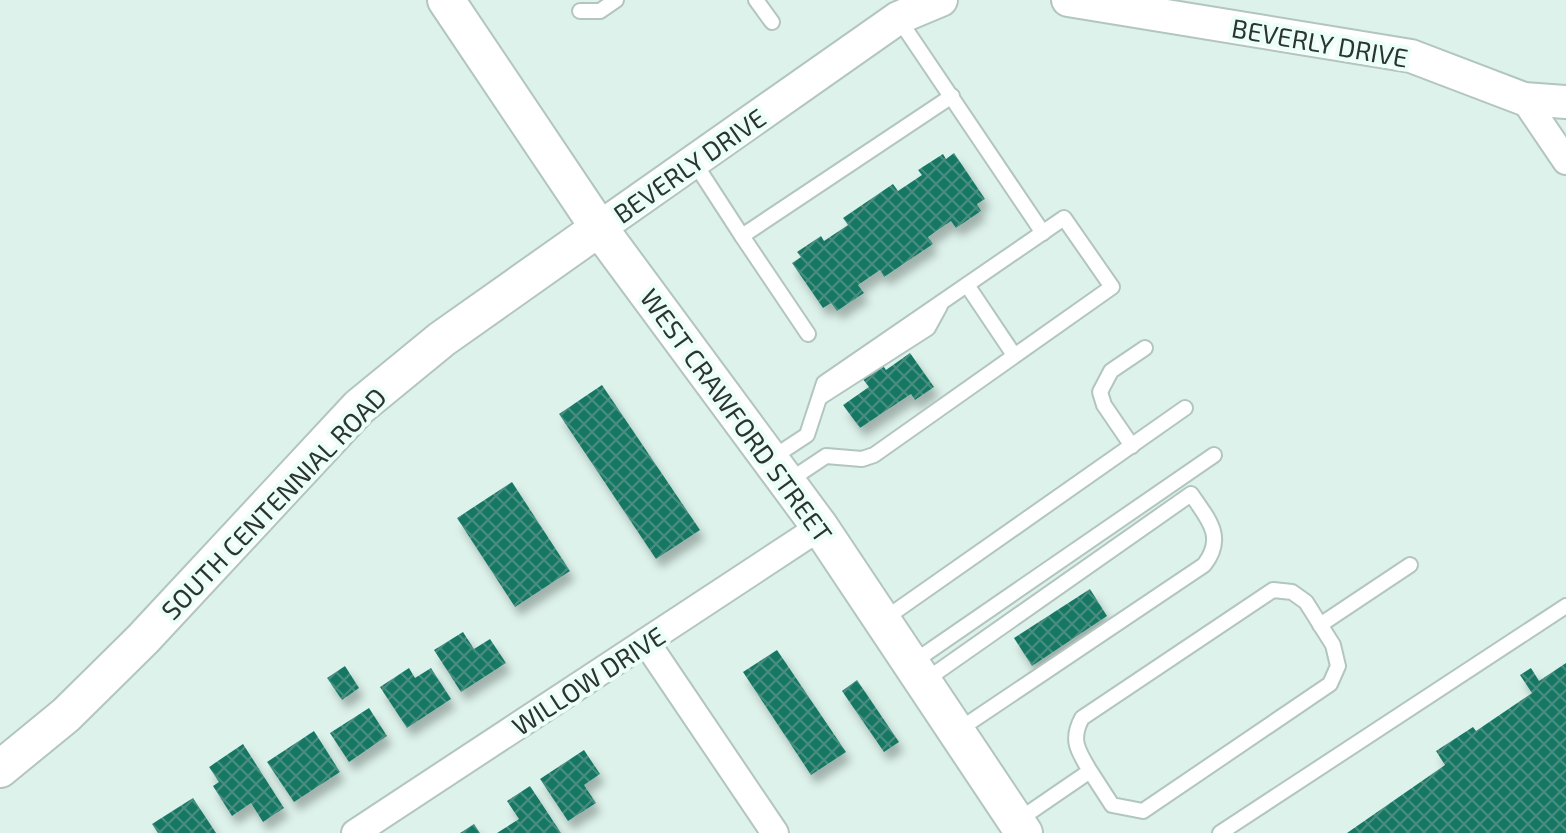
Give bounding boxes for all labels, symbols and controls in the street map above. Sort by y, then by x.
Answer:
street label: BEVERLY DRIVE [1229,11,1411,73]
street label: BEVERLY DRIVE [607,101,771,229]
street label: WEST CRAWFORD STREET [635,282,839,548]
street label: SOUTH CENTENNIAL ROAD [154,381,392,625]
street label: WILLOW DRIVE [506,619,670,741]

